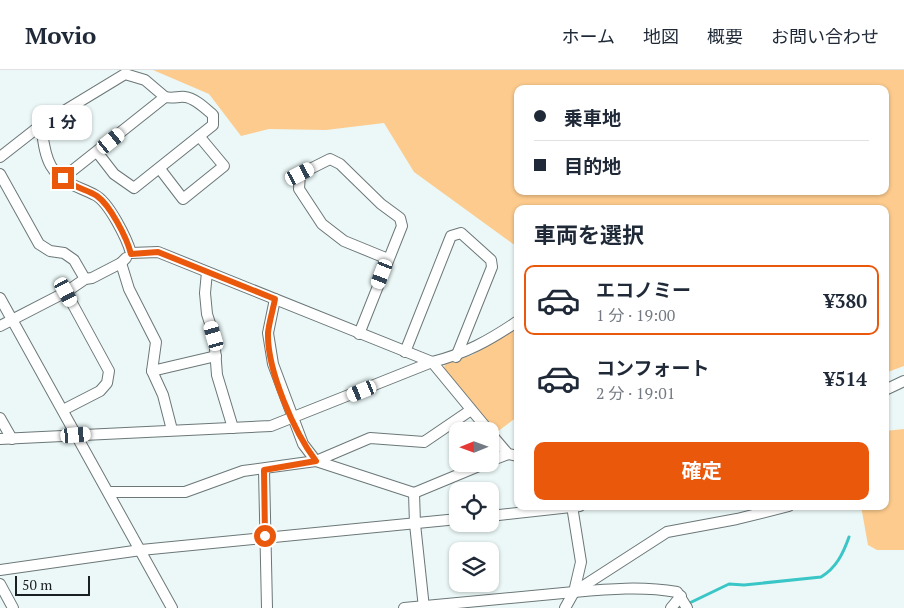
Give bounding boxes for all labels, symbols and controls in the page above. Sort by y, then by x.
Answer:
text: Movio [25,19,96,51]
text: ホーム [562,24,615,48]
text: 地図 [643,24,679,48]
text: 概要 [707,24,743,48]
text: お問い合わせ [771,24,879,48]
text: 乗車地 [564,105,621,130]
callout: 1 分 [33,106,93,140]
text: 1 分 [47,111,77,133]
car [94,126,127,156]
text: 目的地 [564,153,621,178]
car [283,161,316,187]
route end [52,167,74,189]
text: 車両を選択 [534,220,644,249]
car [369,257,394,291]
car [52,275,79,309]
text: エコノミー [596,277,691,302]
icon: car [536,278,581,323]
text: ¥380 [824,288,867,313]
text: 1 分 · 19:00 [596,304,675,326]
car [202,320,225,352]
text: コンフォート [596,355,709,380]
icon: car [536,356,581,401]
text: ¥514 [824,366,867,391]
car [345,378,378,404]
text: 2 分 · 19:01 [596,382,675,404]
north arrow [449,422,499,472]
map controls [449,422,499,592]
car [60,426,91,444]
button: 確定 [534,442,869,500]
button: locate [449,482,499,532]
route start [254,525,276,547]
button: layers [449,542,499,592]
scale bar [15,573,90,596]
text: 50 m [22,575,52,594]

